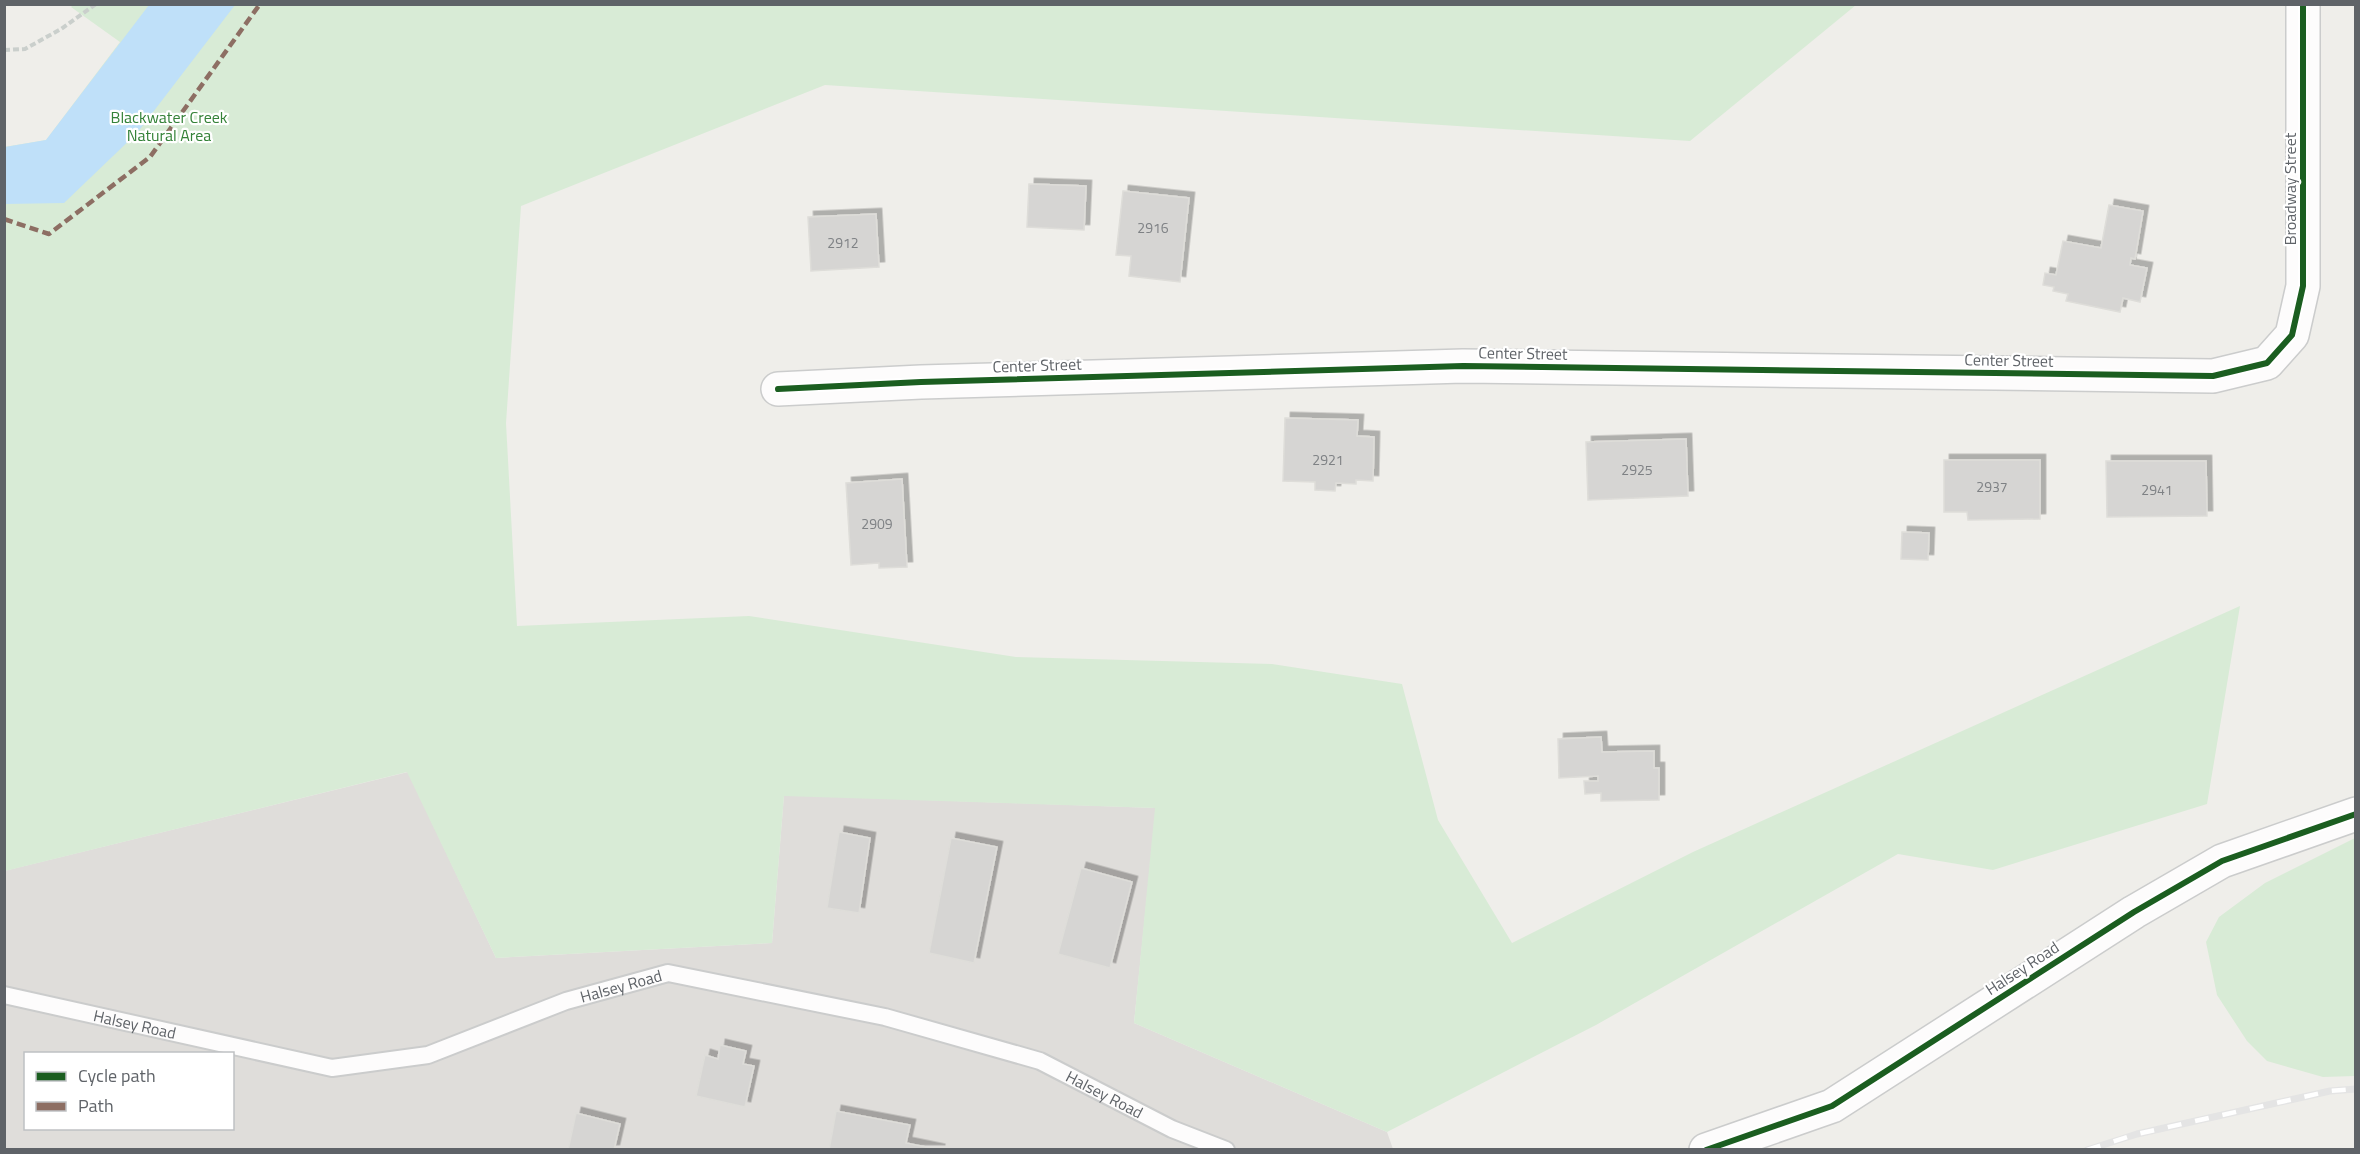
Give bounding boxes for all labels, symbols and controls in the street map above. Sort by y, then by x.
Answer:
park label: Blackwater Creek Natural Area [111,105,228,147]
street label: Broadway Street [2278,132,2302,245]
house number: 2916 [1137,217,1169,238]
house number: 2912 [827,232,859,253]
street label: Center Street [1478,340,1568,366]
street label: Center Street [1964,347,2054,373]
street label: Center Street [992,351,1082,379]
house number: 2921 [1312,449,1344,470]
house number: 2925 [1621,459,1653,480]
house number: 2937 [1976,476,2008,497]
house number: 2941 [2141,479,2173,500]
house number: 2909 [861,513,893,534]
street label: Halsey Road [1980,935,2064,1001]
street label: Halsey Road [577,963,664,1009]
street label: Halsey Road [91,1003,178,1045]
legend [24,1052,234,1130]
text: Cycle path [78,1062,156,1089]
street label: Halsey Road [1062,1064,1147,1124]
text: Path [78,1092,114,1119]

